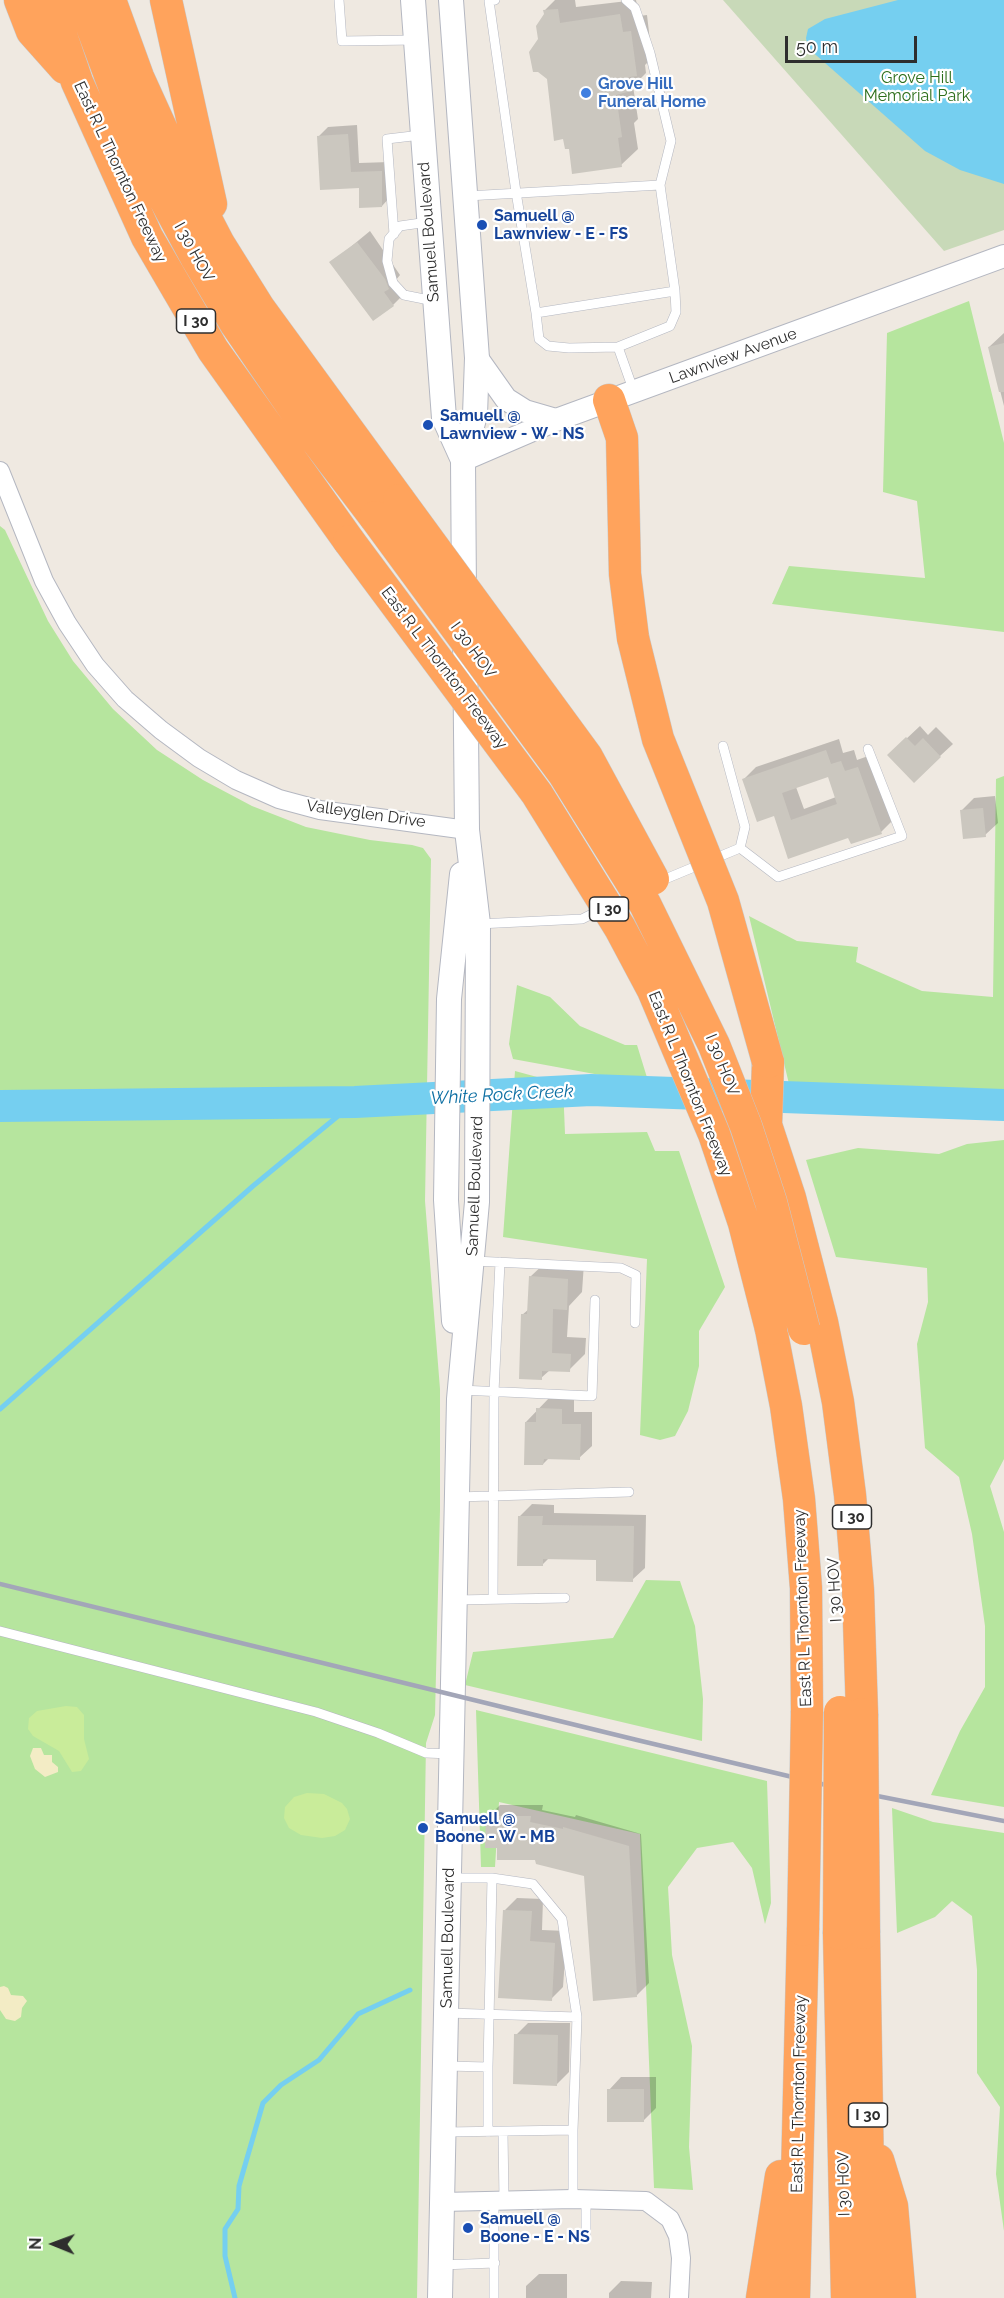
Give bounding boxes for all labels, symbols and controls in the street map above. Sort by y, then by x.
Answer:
scale bar [788,24,920,62]
text: 50 m [796,36,838,57]
park label: Grove Hill Memorial Park [864,68,970,106]
place label: Grove Hill Funeral Home [598,74,706,112]
street label: East R L Thornton Freeway [70,78,170,266]
marker: Grove Hill Funeral Home [579,86,593,100]
street label: Samuell Boulevard [415,161,443,303]
place label: Samuell @ Lawnview - E - FS [494,206,628,244]
marker: Samuell @ Lawnview - E - FS [475,218,489,232]
street label: I 30 HOV [170,219,218,285]
road number: I 30 [176,309,216,333]
street label: Lawnview Avenue [667,324,799,388]
place label: Samuell @ Lawnview - W - NS [440,406,584,444]
marker: Samuell @ Lawnview - W - NS [421,418,435,432]
street label: East R L Thornton Freeway [377,583,511,753]
street label: I 30 HOV [446,618,500,682]
street label: Valleyglen Drive [305,796,427,832]
road number: I 30 [590,897,628,921]
street label: East R L Thornton Freeway [644,989,736,1179]
street label: I 30 HOV [701,1031,743,1099]
water label: White Rock Creek [430,1080,574,1110]
street label: Samuell Boulevard [463,1116,487,1256]
road number: I 30 [832,1505,872,1529]
street label: East R L Thornton Freeway [790,1509,816,1707]
street label: I 30 HOV [824,1557,846,1623]
place label: Samuell @ Boone - W - MB [435,1809,555,1847]
marker: Samuell @ Boone - W - MB [416,1821,430,1835]
street label: Samuell Boulevard [437,1868,459,2008]
street label: East R L Thornton Freeway [788,1995,810,2193]
road number: I 30 [848,2103,888,2127]
street label: I 30 HOV [834,2151,854,2217]
place label: Samuell @ Boone - E - NS [480,2209,590,2247]
north arrow [24,2214,84,2274]
marker: Samuell @ Boone - E - NS [461,2221,475,2235]
text: N [26,2237,45,2250]

